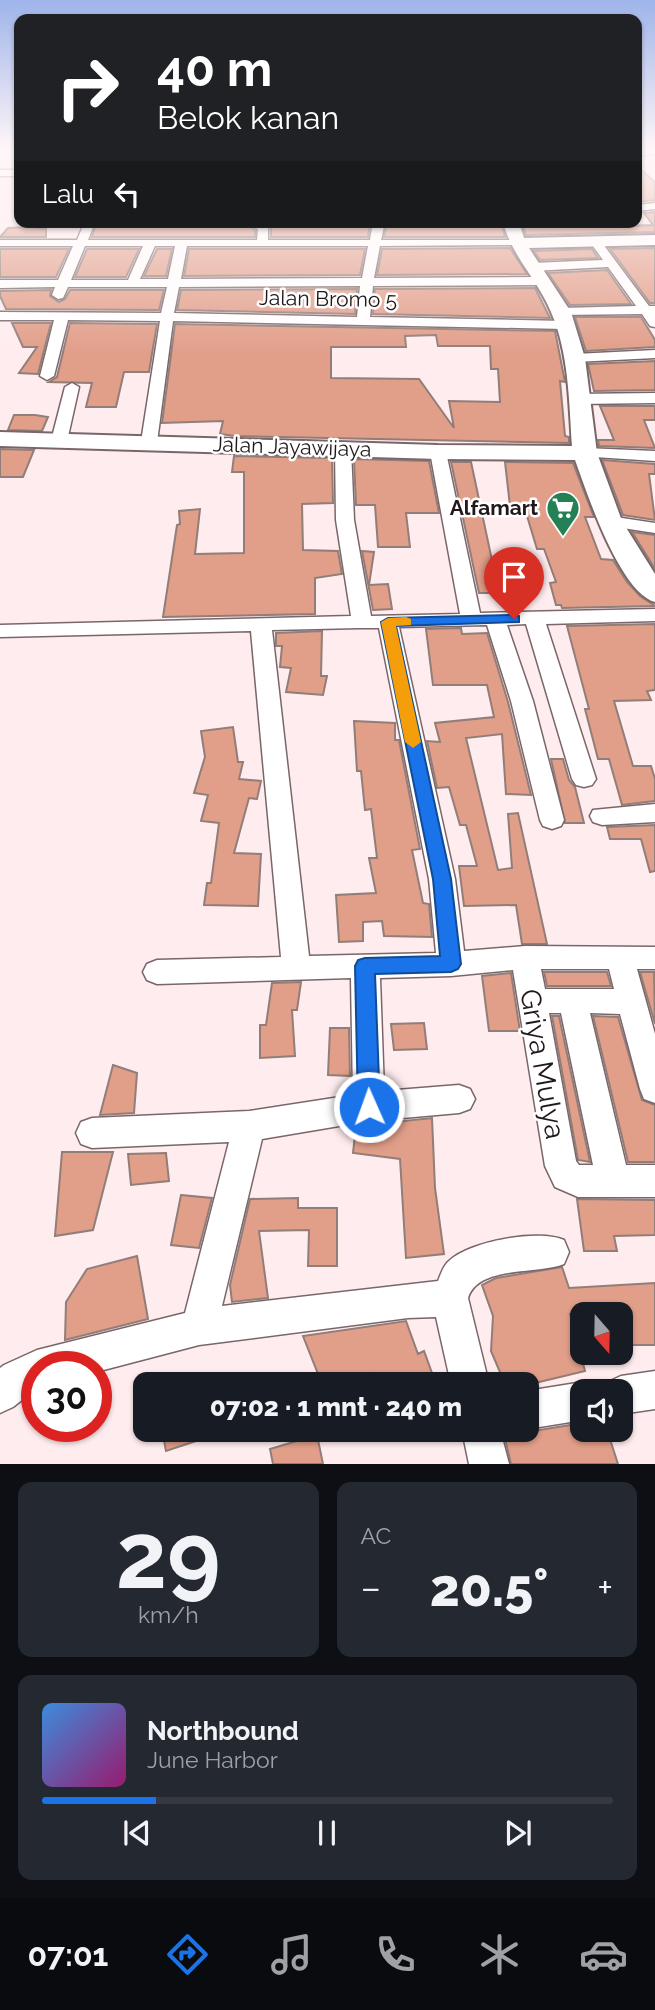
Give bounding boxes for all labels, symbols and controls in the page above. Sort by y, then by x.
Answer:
text: 40 m [157,40,272,97]
icon: right [42,42,133,133]
text: Belok kanan [157,99,339,136]
icon: left [108,175,146,213]
text: Lalu [42,179,94,209]
street label: Jalan Bromo 5 [259,285,397,312]
street label: Jalan Jayawijaya [212,431,372,462]
supermarket icon: Alfamart [544,489,582,538]
place label: Alfamart [450,495,538,520]
pin [484,547,544,619]
icon: arrive [495,558,533,596]
street label: Griya Mulya [513,987,572,1142]
position arrow [332,1070,406,1144]
north arrow [570,1302,634,1365]
map controls [570,1302,633,1442]
speed limit sign: 30 [21,1351,112,1442]
button: sound [570,1379,633,1442]
text: 07:02 · 1 mnt · 240 m [210,1392,462,1422]
text: 29 [116,1502,221,1609]
text: AC [361,1522,391,1549]
text: 20.5° [430,1557,548,1618]
text: − [361,1565,381,1610]
text: + [597,1565,613,1610]
text: km/h [138,1601,199,1628]
text: Northbound [147,1716,299,1746]
text: June Harbor [147,1746,278,1773]
icon: previous [118,1814,156,1852]
icon: pause [308,1814,346,1852]
icon: next [499,1814,537,1852]
icon: directions [163,1930,212,1979]
icon: music [267,1930,316,1979]
icon: phone [371,1930,420,1979]
icon: climate [475,1930,524,1979]
icon: car [579,1930,628,1979]
text: 07:01 [27,1936,108,1973]

